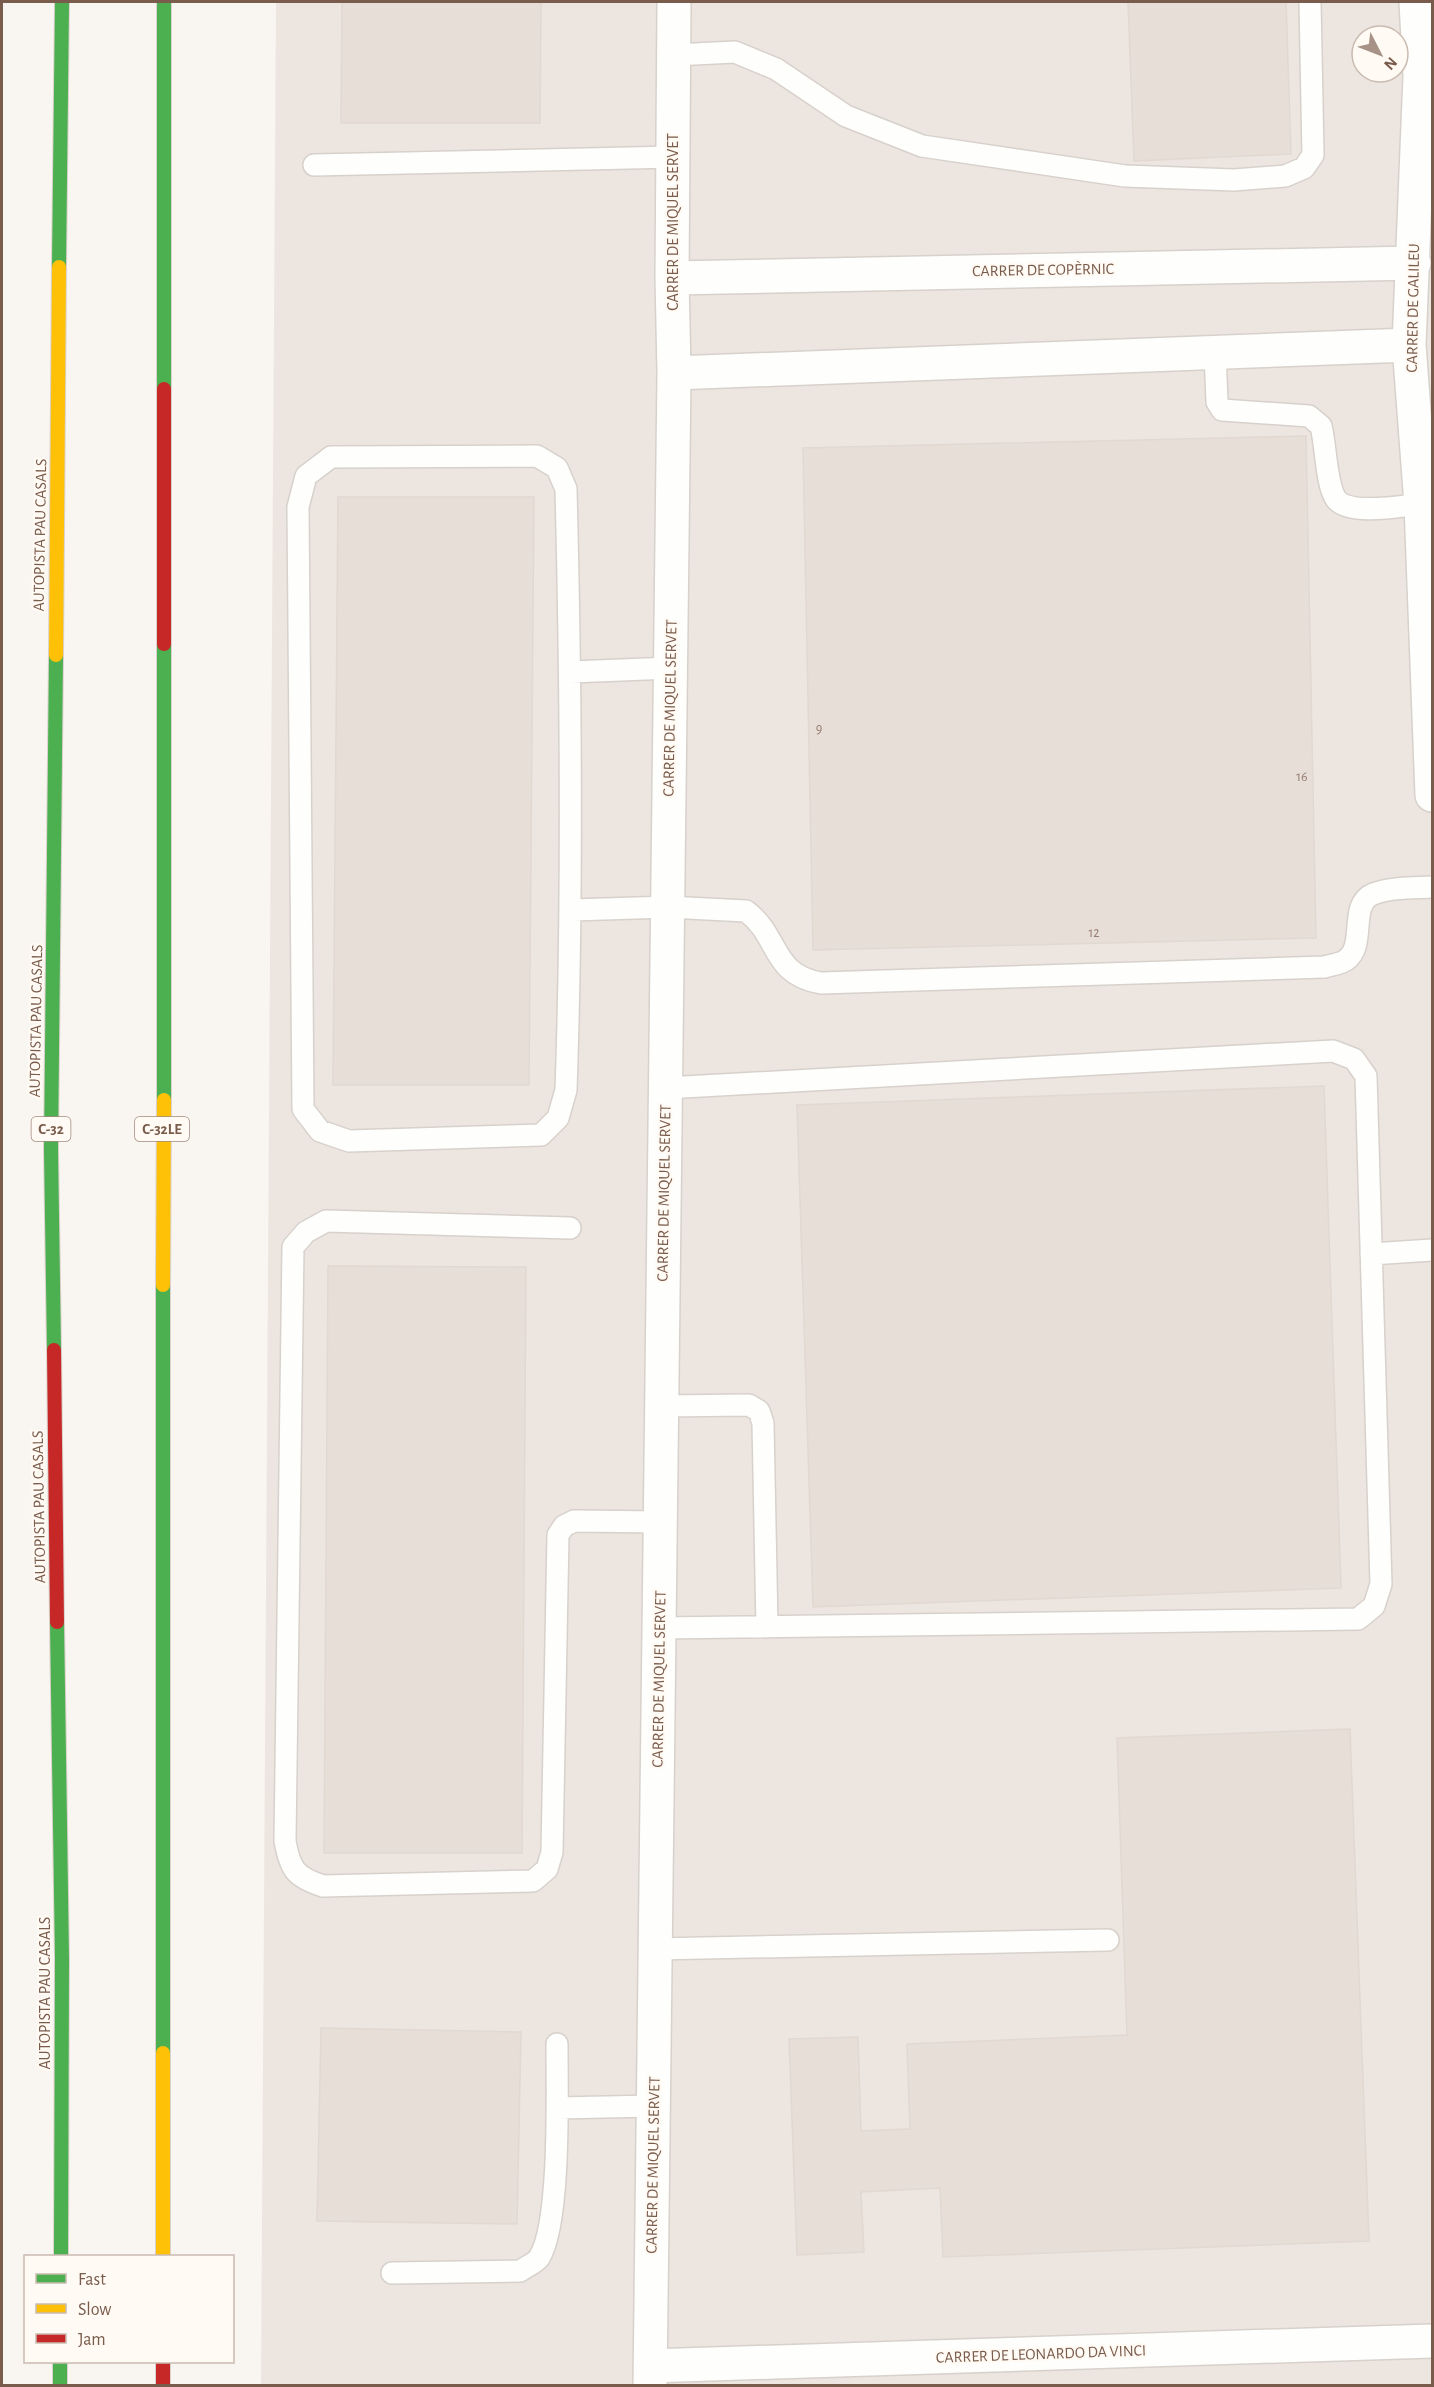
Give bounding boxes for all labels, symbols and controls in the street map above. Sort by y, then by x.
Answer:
north arrow [1350,24,1410,84]
text: N [1381,54,1400,73]
street label: CARRER DE MIQUEL SERVET [665,133,682,311]
street label: CARRER DE GALILEU [1404,243,1422,373]
street label: CARRER DE COPÈRNIC [972,259,1114,279]
street label: AUTOPISTA PAU CASALS [31,458,49,612]
street label: CARRER DE MIQUEL SERVET [660,619,681,797]
house number: 9 [816,722,822,736]
house number: 16 [1296,770,1308,784]
house number: 12 [1088,926,1100,940]
street label: AUTOPISTA PAU CASALS [27,944,45,1098]
street label: CARRER DE MIQUEL SERVET [654,1104,675,1282]
road number: C-32 [32,1117,70,1141]
road number: C-32LE [135,1117,189,1141]
street label: AUTOPISTA PAU CASALS [30,1430,48,1584]
street label: CARRER DE MIQUEL SERVET [649,1590,670,1768]
street label: AUTOPISTA PAU CASALS [37,1917,53,2069]
street label: CARRER DE MIQUEL SERVET [643,2076,664,2254]
legend [24,2255,234,2363]
text: Fast [78,2271,106,2289]
text: Slow [78,2301,111,2319]
text: Jam [78,2331,106,2349]
street label: CARRER DE LEONARDO DA VINCI [936,2342,1146,2366]

